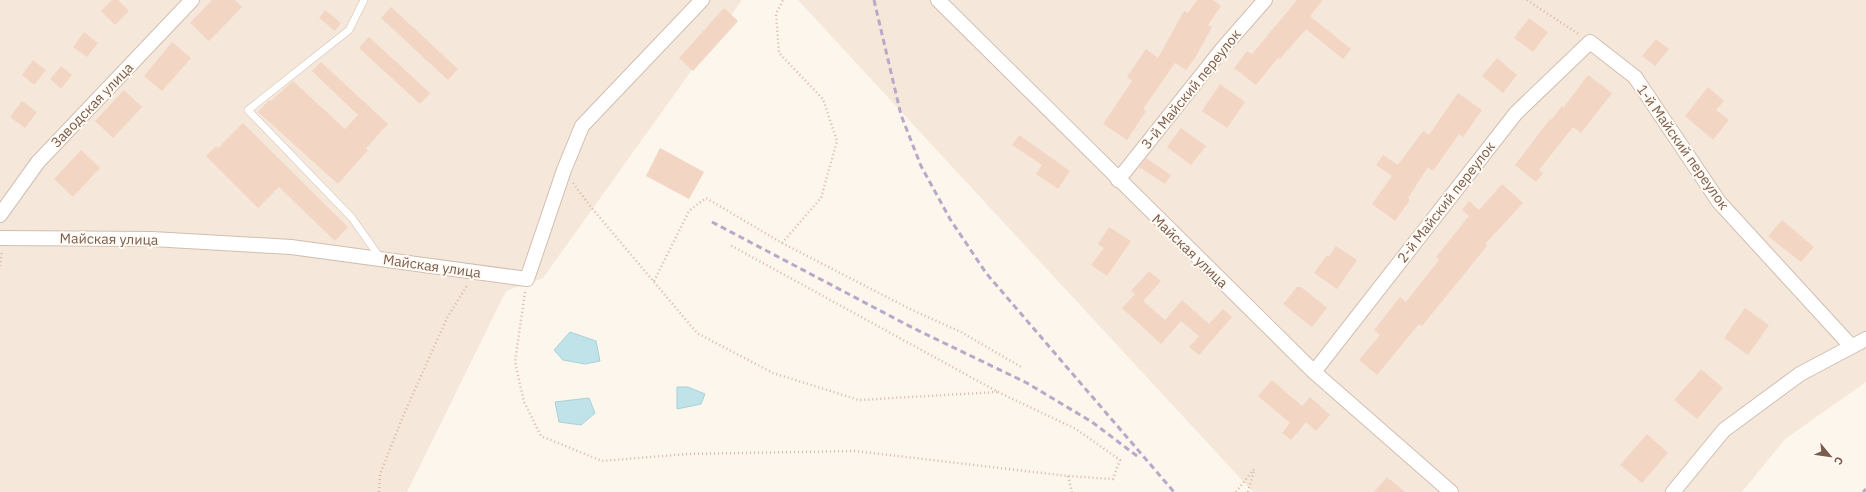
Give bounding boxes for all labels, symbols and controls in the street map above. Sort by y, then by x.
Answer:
street label: 3-й Майский переулок [1137,25,1245,152]
street label: Заводская улица [47,58,138,151]
street label: 1-й Майский переулок [1633,81,1733,213]
street label: 2-й Майский переулок [1393,138,1499,266]
street label: Майская улица [1148,210,1232,292]
street label: Майская улица [59,229,159,249]
street label: Майская улица [382,250,483,282]
north arrow [1810,436,1850,476]
text: С [1831,454,1847,467]

